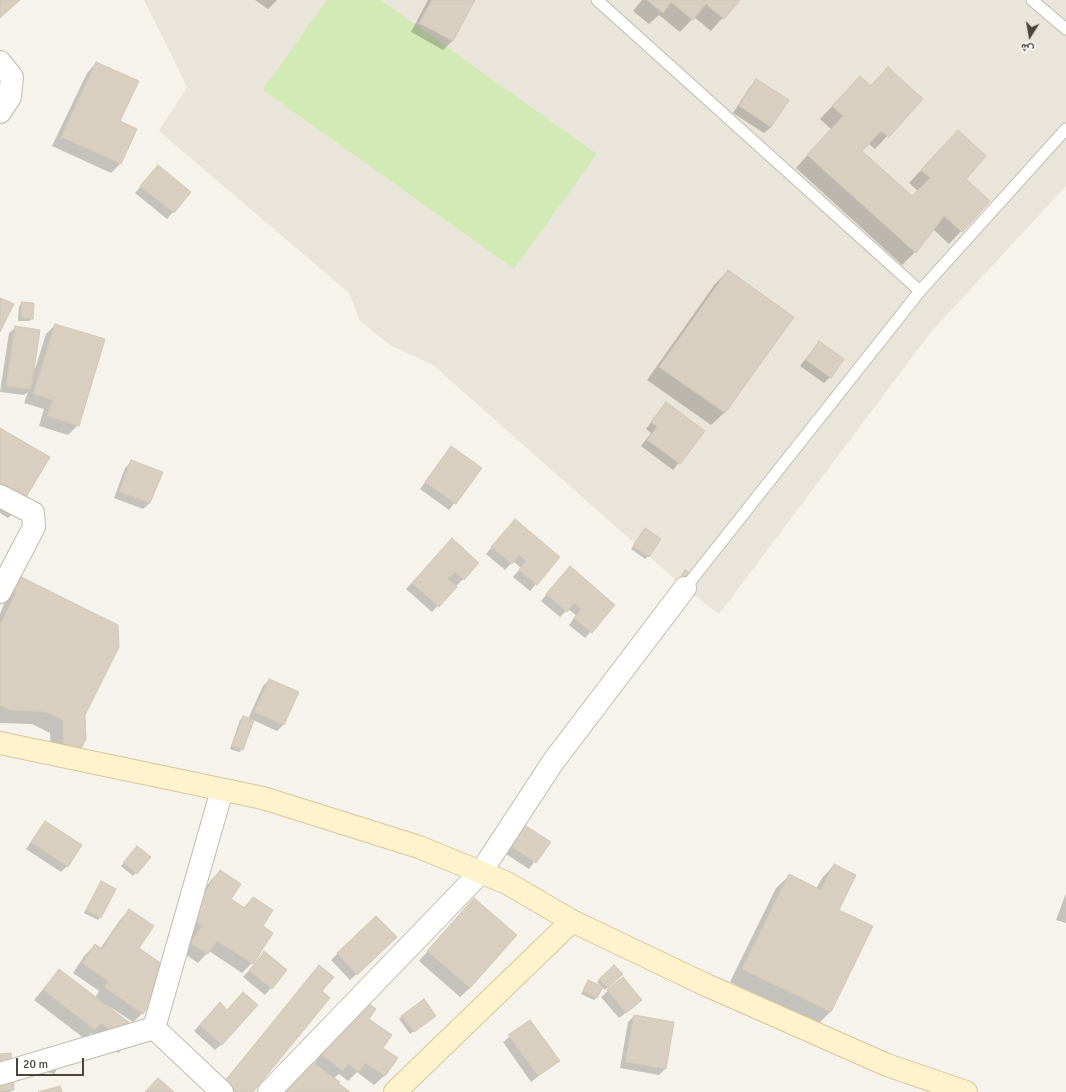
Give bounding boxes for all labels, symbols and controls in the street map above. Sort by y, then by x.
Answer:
north arrow [1010,16,1050,56]
text: ش [1020,41,1035,56]
scale bar [18,1050,86,1076]
text: 20 m [23,1057,48,1072]

